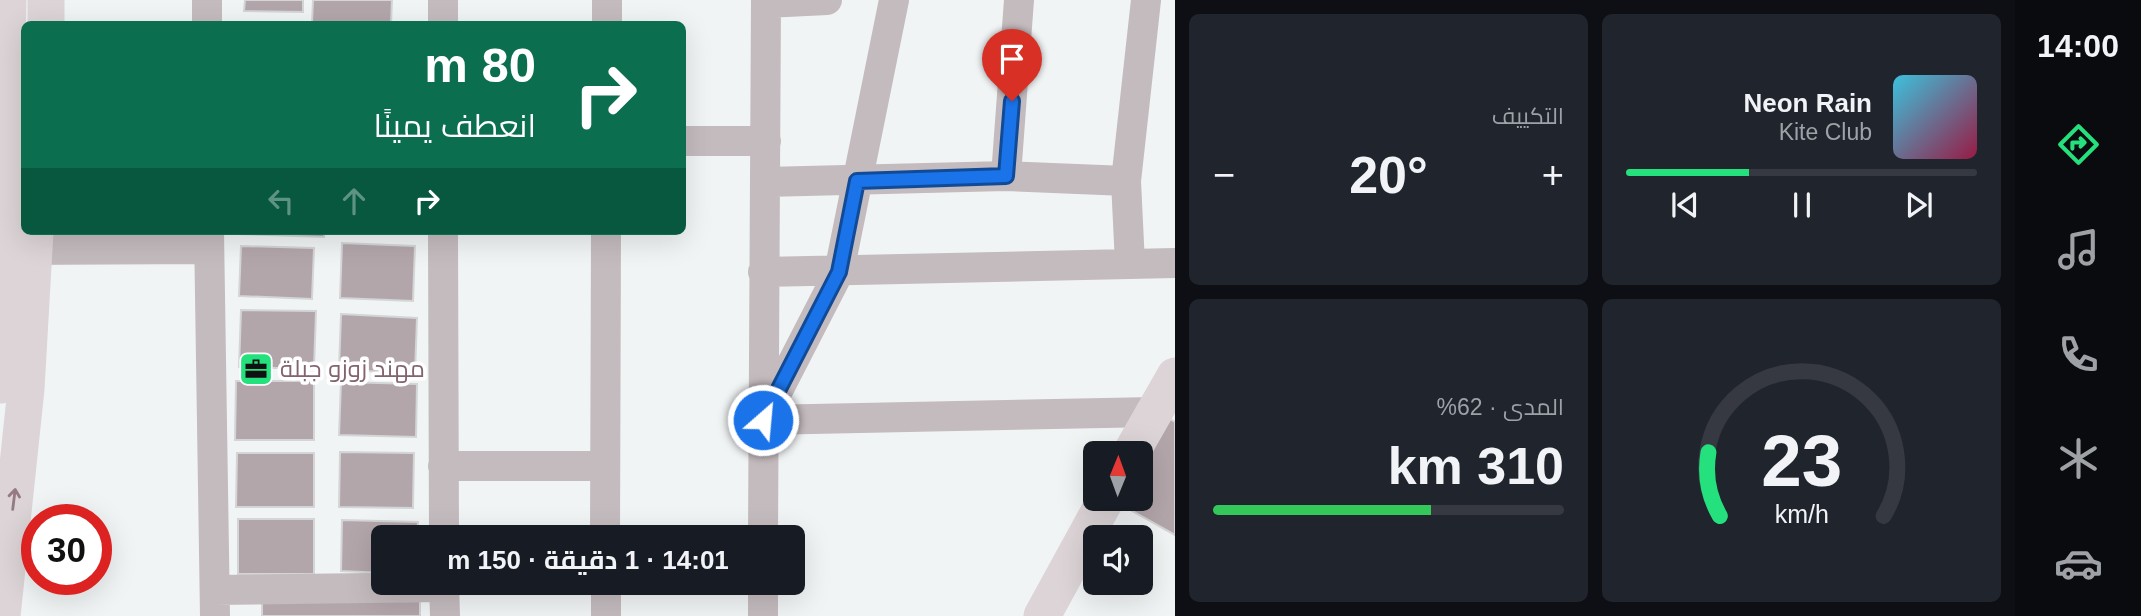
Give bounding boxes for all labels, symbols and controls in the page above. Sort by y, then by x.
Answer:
text: 14:00 [2037,28,2119,64]
pin [982,29,1042,101]
text: 80 m [424,38,536,92]
icon: arrive [993,40,1031,78]
icon: right [560,49,651,140]
text: Neon Rain [1743,88,1872,118]
text: التكييف [1492,103,1564,129]
text: انعطف يمينًا [373,108,536,144]
text: Kite Club [1779,119,1872,145]
icon: directions [2054,120,2103,169]
text: 20° [1349,146,1428,204]
text: − [1213,154,1235,196]
text: + [1542,154,1564,196]
icon: left [262,182,300,220]
icon: ahead [335,182,373,220]
icon: right [408,182,446,220]
icon: previous [1666,186,1704,224]
icon: pause [1783,186,1821,224]
icon: next [1900,186,1938,224]
icon: music [2054,225,2103,274]
icon: phone [2054,330,2103,379]
office icon: مهند زوزو جبلة [237,350,275,388]
place label: مهند زوزو جبلة [280,355,425,383]
position arrow [726,383,800,457]
text: المدى · 62% [1437,394,1564,420]
text: 23 [1761,421,1842,502]
icon: climate [2054,434,2103,483]
text: 310 km [1388,437,1564,495]
north arrow [1083,441,1153,511]
map controls [1083,441,1153,595]
one-way arrow [8,488,21,511]
text: km/h [1774,500,1829,528]
speed limit sign: 30 [21,504,112,595]
button: sound [1083,525,1153,595]
icon: car [2054,539,2103,588]
text: 14:01 · 1 دقيقة · 150 m [447,545,729,575]

